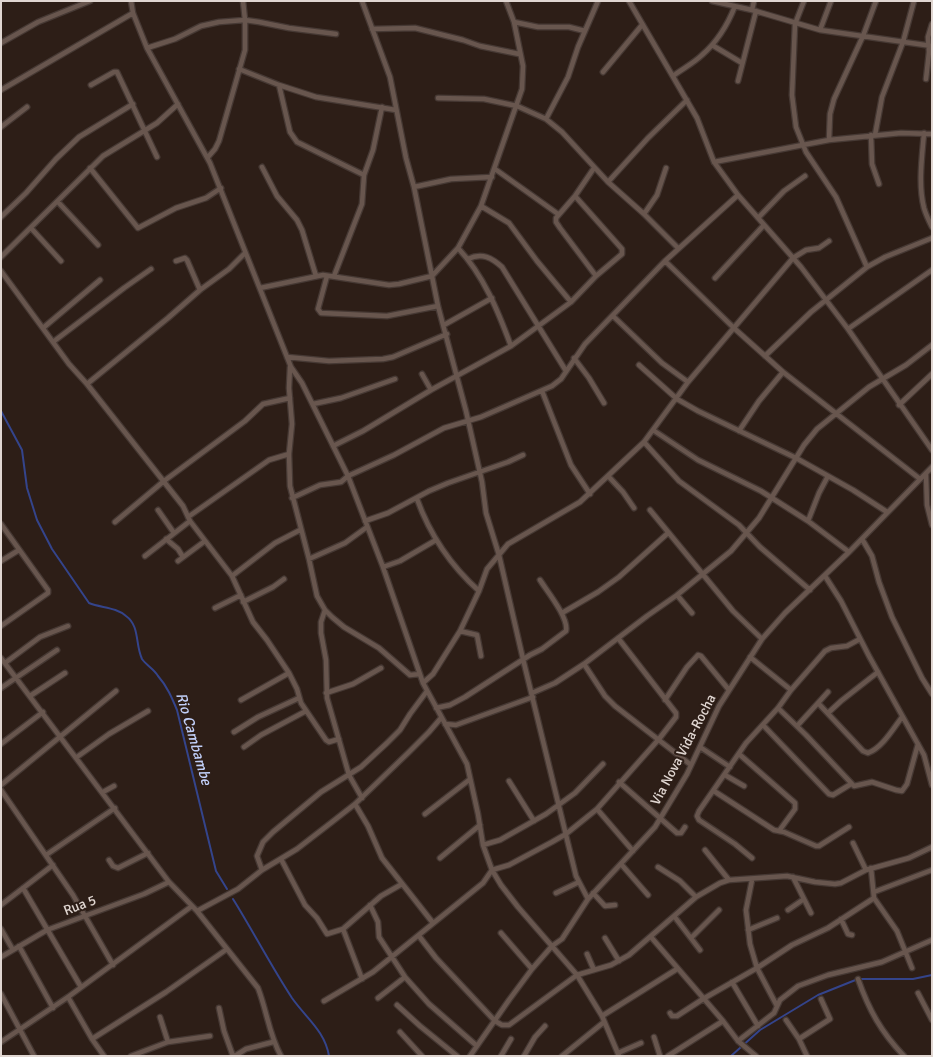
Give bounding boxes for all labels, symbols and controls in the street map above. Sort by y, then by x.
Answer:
water label: Rio Cambambe [171,691,215,787]
street label: Via Nova Vida-Rocha [648,692,720,808]
street label: Rua 5 [61,892,99,920]

